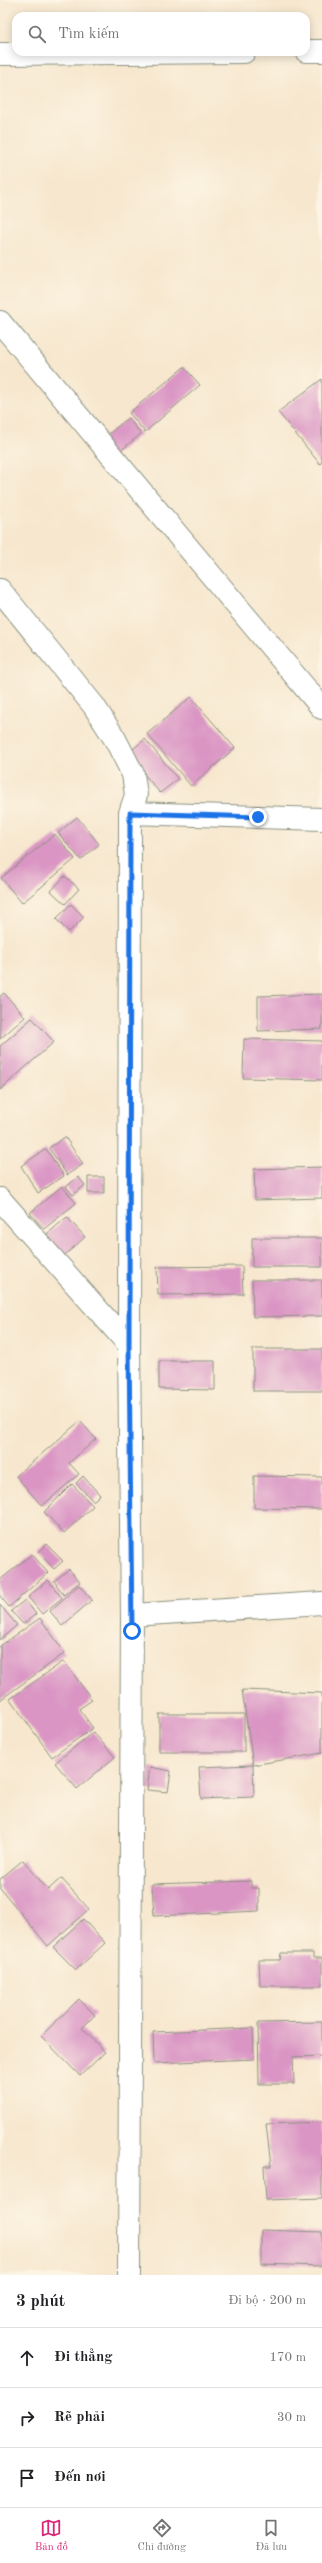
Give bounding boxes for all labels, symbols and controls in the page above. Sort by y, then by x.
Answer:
search box [12,12,310,56]
icon: search [26,23,48,45]
text: Tìm kiếm [58,27,120,42]
route end [249,808,267,826]
route start [123,1622,141,1640]
text: 3 phút [16,2293,65,2310]
text: Đi bộ · 200 m [228,2294,306,2307]
icon: ahead [16,2347,38,2369]
text: Đi thẳng [54,2350,113,2365]
text: 170 m [269,2351,306,2364]
icon: right [16,2407,38,2429]
text: Rẽ phải [54,2410,105,2425]
text: 30 m [277,2411,306,2424]
icon: arrive [16,2467,38,2489]
text: Đến nơi [54,2470,106,2485]
tab: Bản đồ [35,2517,68,2555]
tab: Chỉ đường [138,2517,186,2555]
tab: Đã lưu [256,2517,287,2555]

